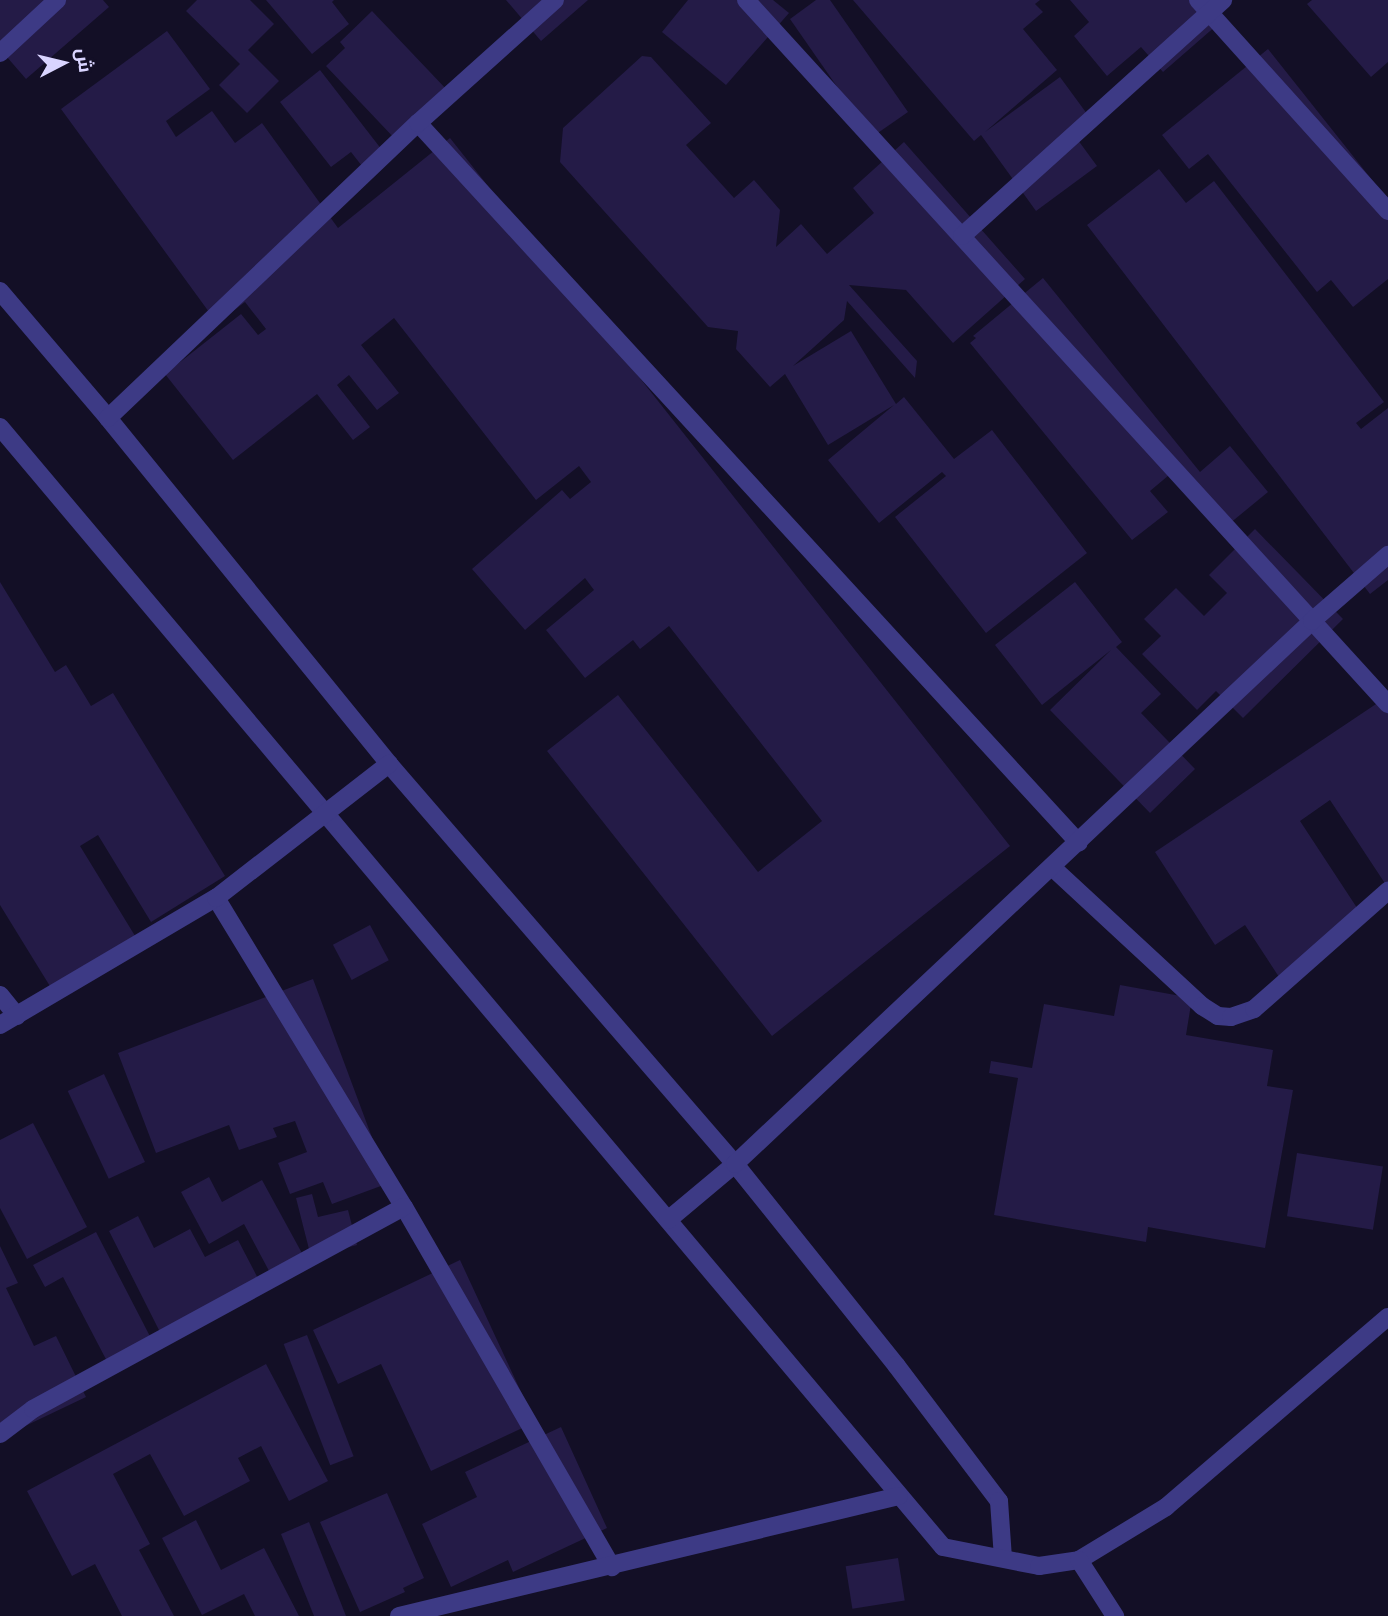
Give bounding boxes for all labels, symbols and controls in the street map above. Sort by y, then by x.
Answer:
north arrow [28,28,98,98]
text: ش [69,47,99,74]

